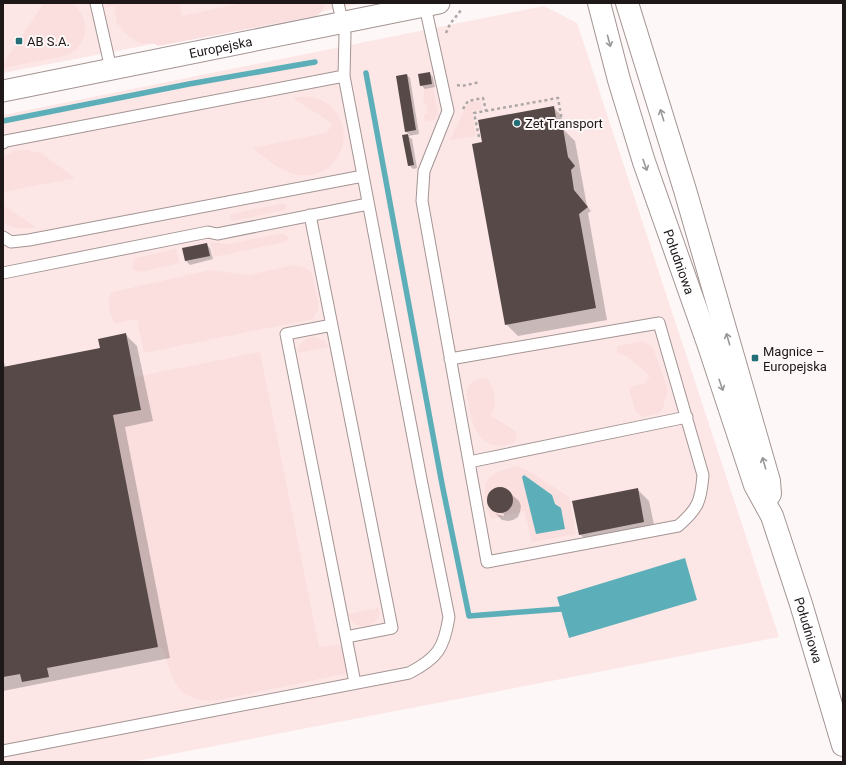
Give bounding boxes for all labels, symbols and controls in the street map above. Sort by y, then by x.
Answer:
place label: AB S.A. [27,34,70,49]
street label: Europejska [188,34,254,61]
one-way arrow [605,34,613,47]
marker: AB S.A. [14,36,24,46]
one-way arrow [657,109,665,121]
place label: Zet Transport [525,116,603,131]
marker: Zet Transport [512,118,522,128]
one-way arrow [642,159,649,172]
street label: Południowa [660,227,697,297]
one-way arrow [724,332,731,345]
place label: Magnice – Europejska [763,344,827,374]
marker: Magnice – Europejska [750,353,760,363]
one-way arrow [718,378,726,390]
one-way arrow [760,457,767,470]
street label: Południowa [791,595,825,665]

